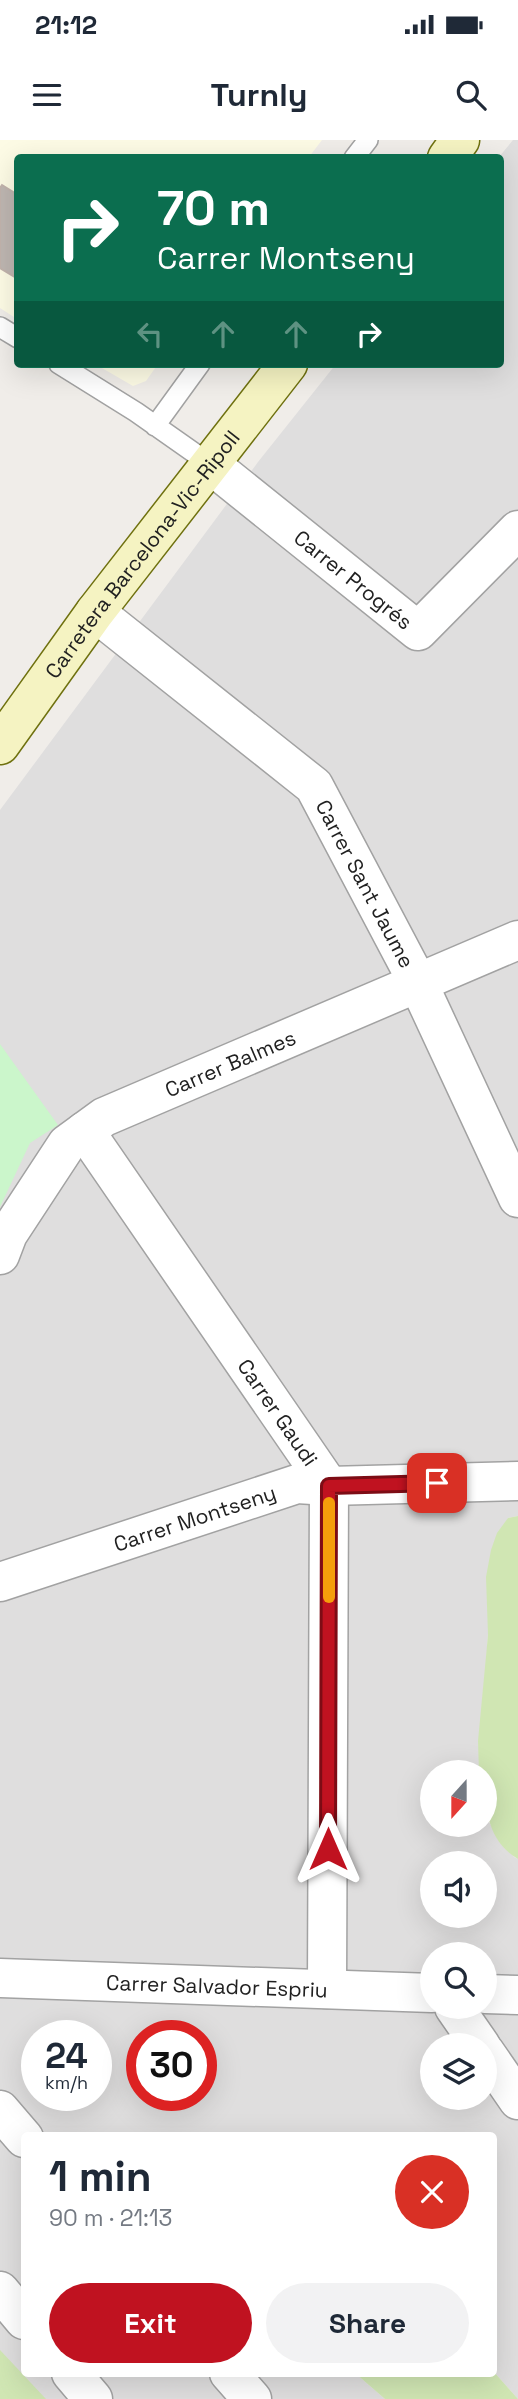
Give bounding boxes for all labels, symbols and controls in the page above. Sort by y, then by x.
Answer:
text: 21:12 [35,8,97,42]
text: Turnly [211,75,307,115]
icon: menu [28,76,66,114]
icon: search [452,76,490,114]
text: 70 m [157,177,270,239]
icon: right [42,182,133,273]
text: Carrer Montseny [157,238,415,278]
icon: left [131,315,169,353]
icon: ahead [204,315,242,353]
icon: ahead [277,315,315,353]
icon: right [350,315,388,353]
street label: Carretera Barcelona-Vic-Ripoll [39,424,245,683]
street label: Carrer Progrés [289,523,418,635]
street label: Carrer Sant Jaume [310,795,421,972]
street label: Carrer Balmes [161,1023,300,1103]
street label: Carrer Gaudi [232,1353,324,1471]
pin [407,1453,467,1513]
icon: arrive [418,1464,456,1502]
street label: Carrer Montseny [110,1478,279,1557]
north arrow [420,1760,497,1838]
map controls [420,1760,497,2110]
position arrow [291,1812,365,1886]
button: sound [420,1851,497,1928]
button: search [420,1942,497,2019]
street label: Carrer Salvador Espriu [106,1968,328,2003]
speed limit sign: 30 [126,2020,217,2111]
button: layers [420,2033,497,2110]
text: 24 [45,2034,88,2078]
text: km/h [45,2071,88,2094]
text: 1 min [49,2150,152,2203]
button: close [395,2155,469,2229]
text: 90 m · 21:13 [49,2203,172,2233]
button: Exit [49,2283,252,2363]
button: Share [266,2283,469,2363]

